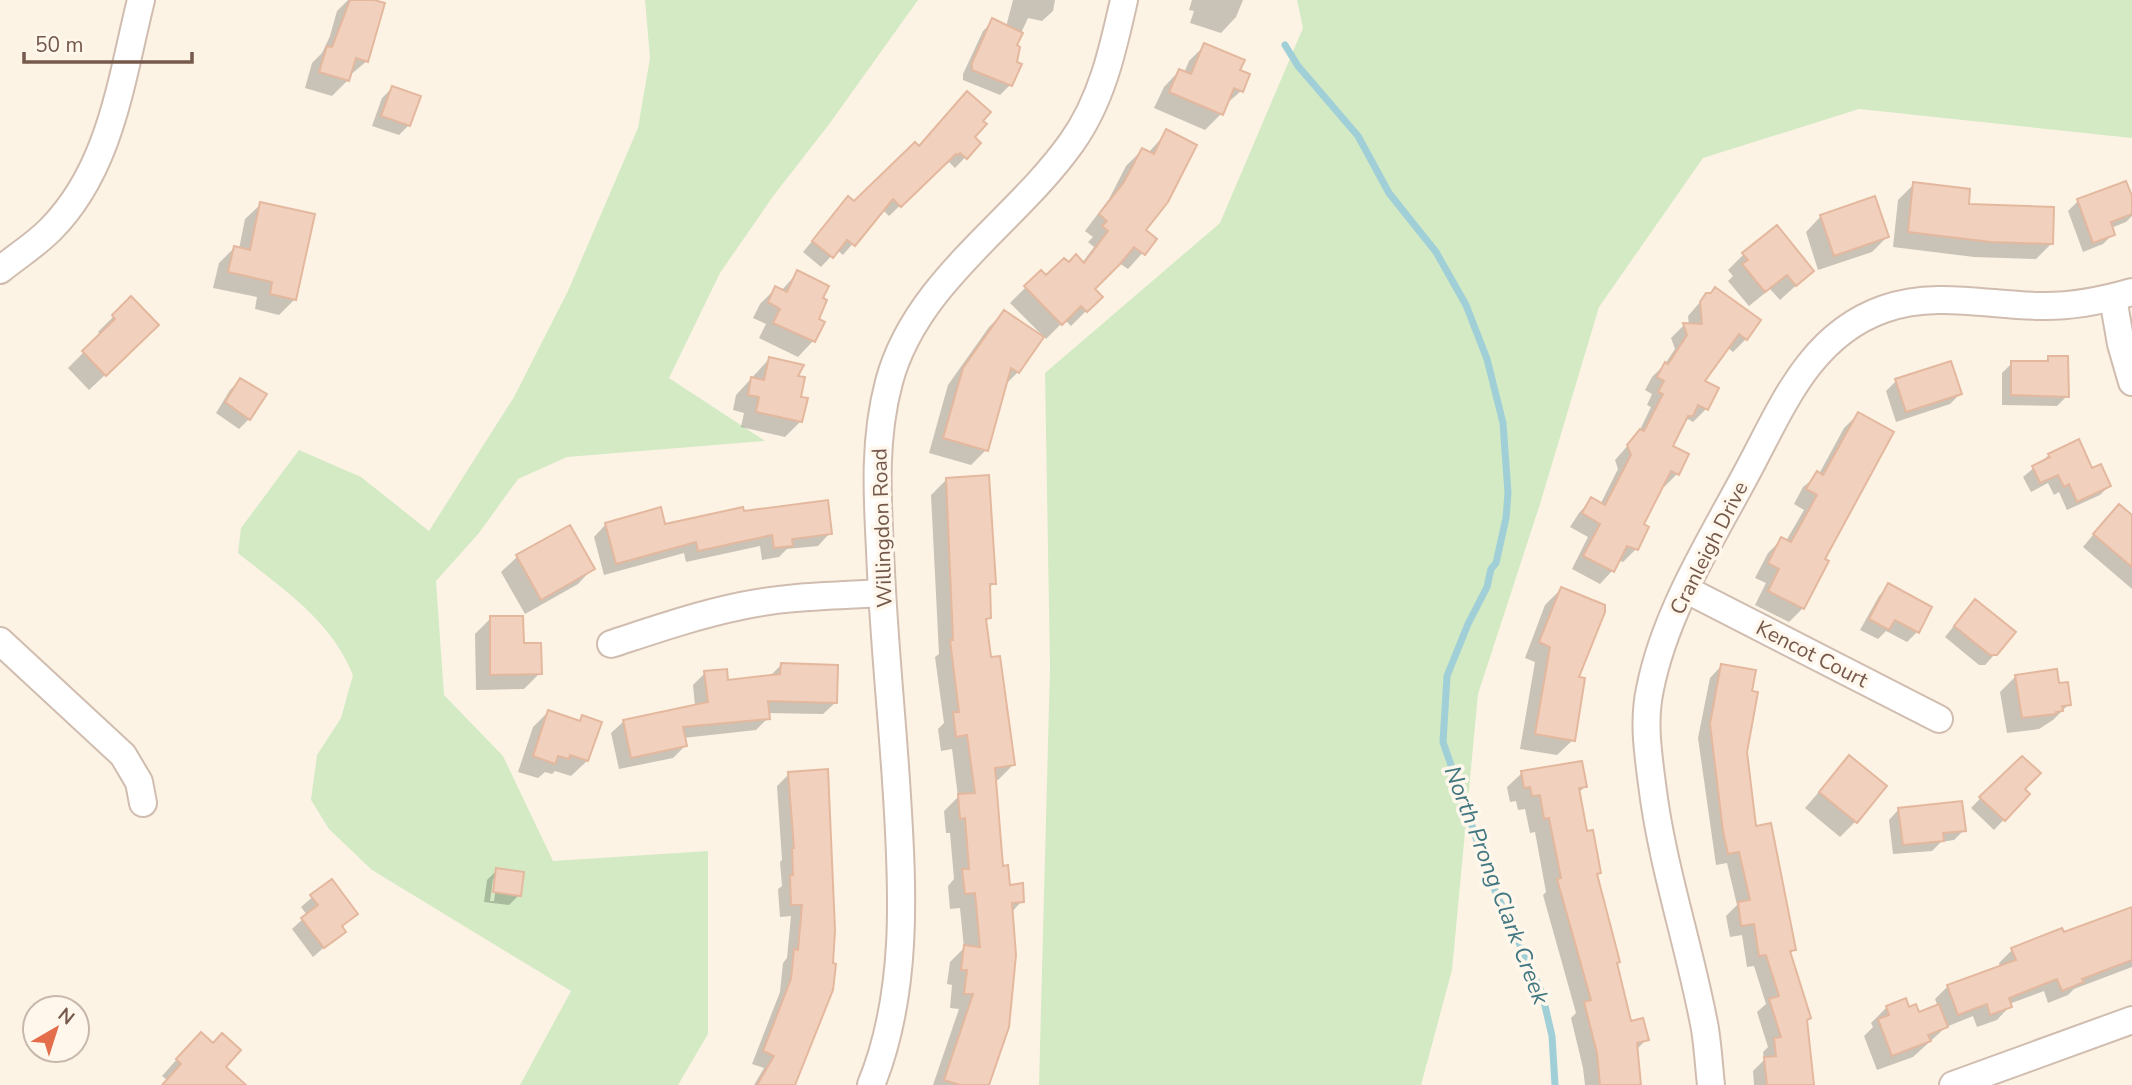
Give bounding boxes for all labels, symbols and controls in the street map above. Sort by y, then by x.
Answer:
scale bar [24,21,192,65]
text: 50 m [35,31,84,59]
street label: Willingdon Road [865,448,899,608]
street label: Cranleigh Drive [1663,477,1755,619]
street label: Kencot Court [1751,614,1873,694]
water label: North Prong Clark Creek [1437,762,1557,1009]
north arrow [21,994,91,1064]
text: N [52,1002,80,1031]

